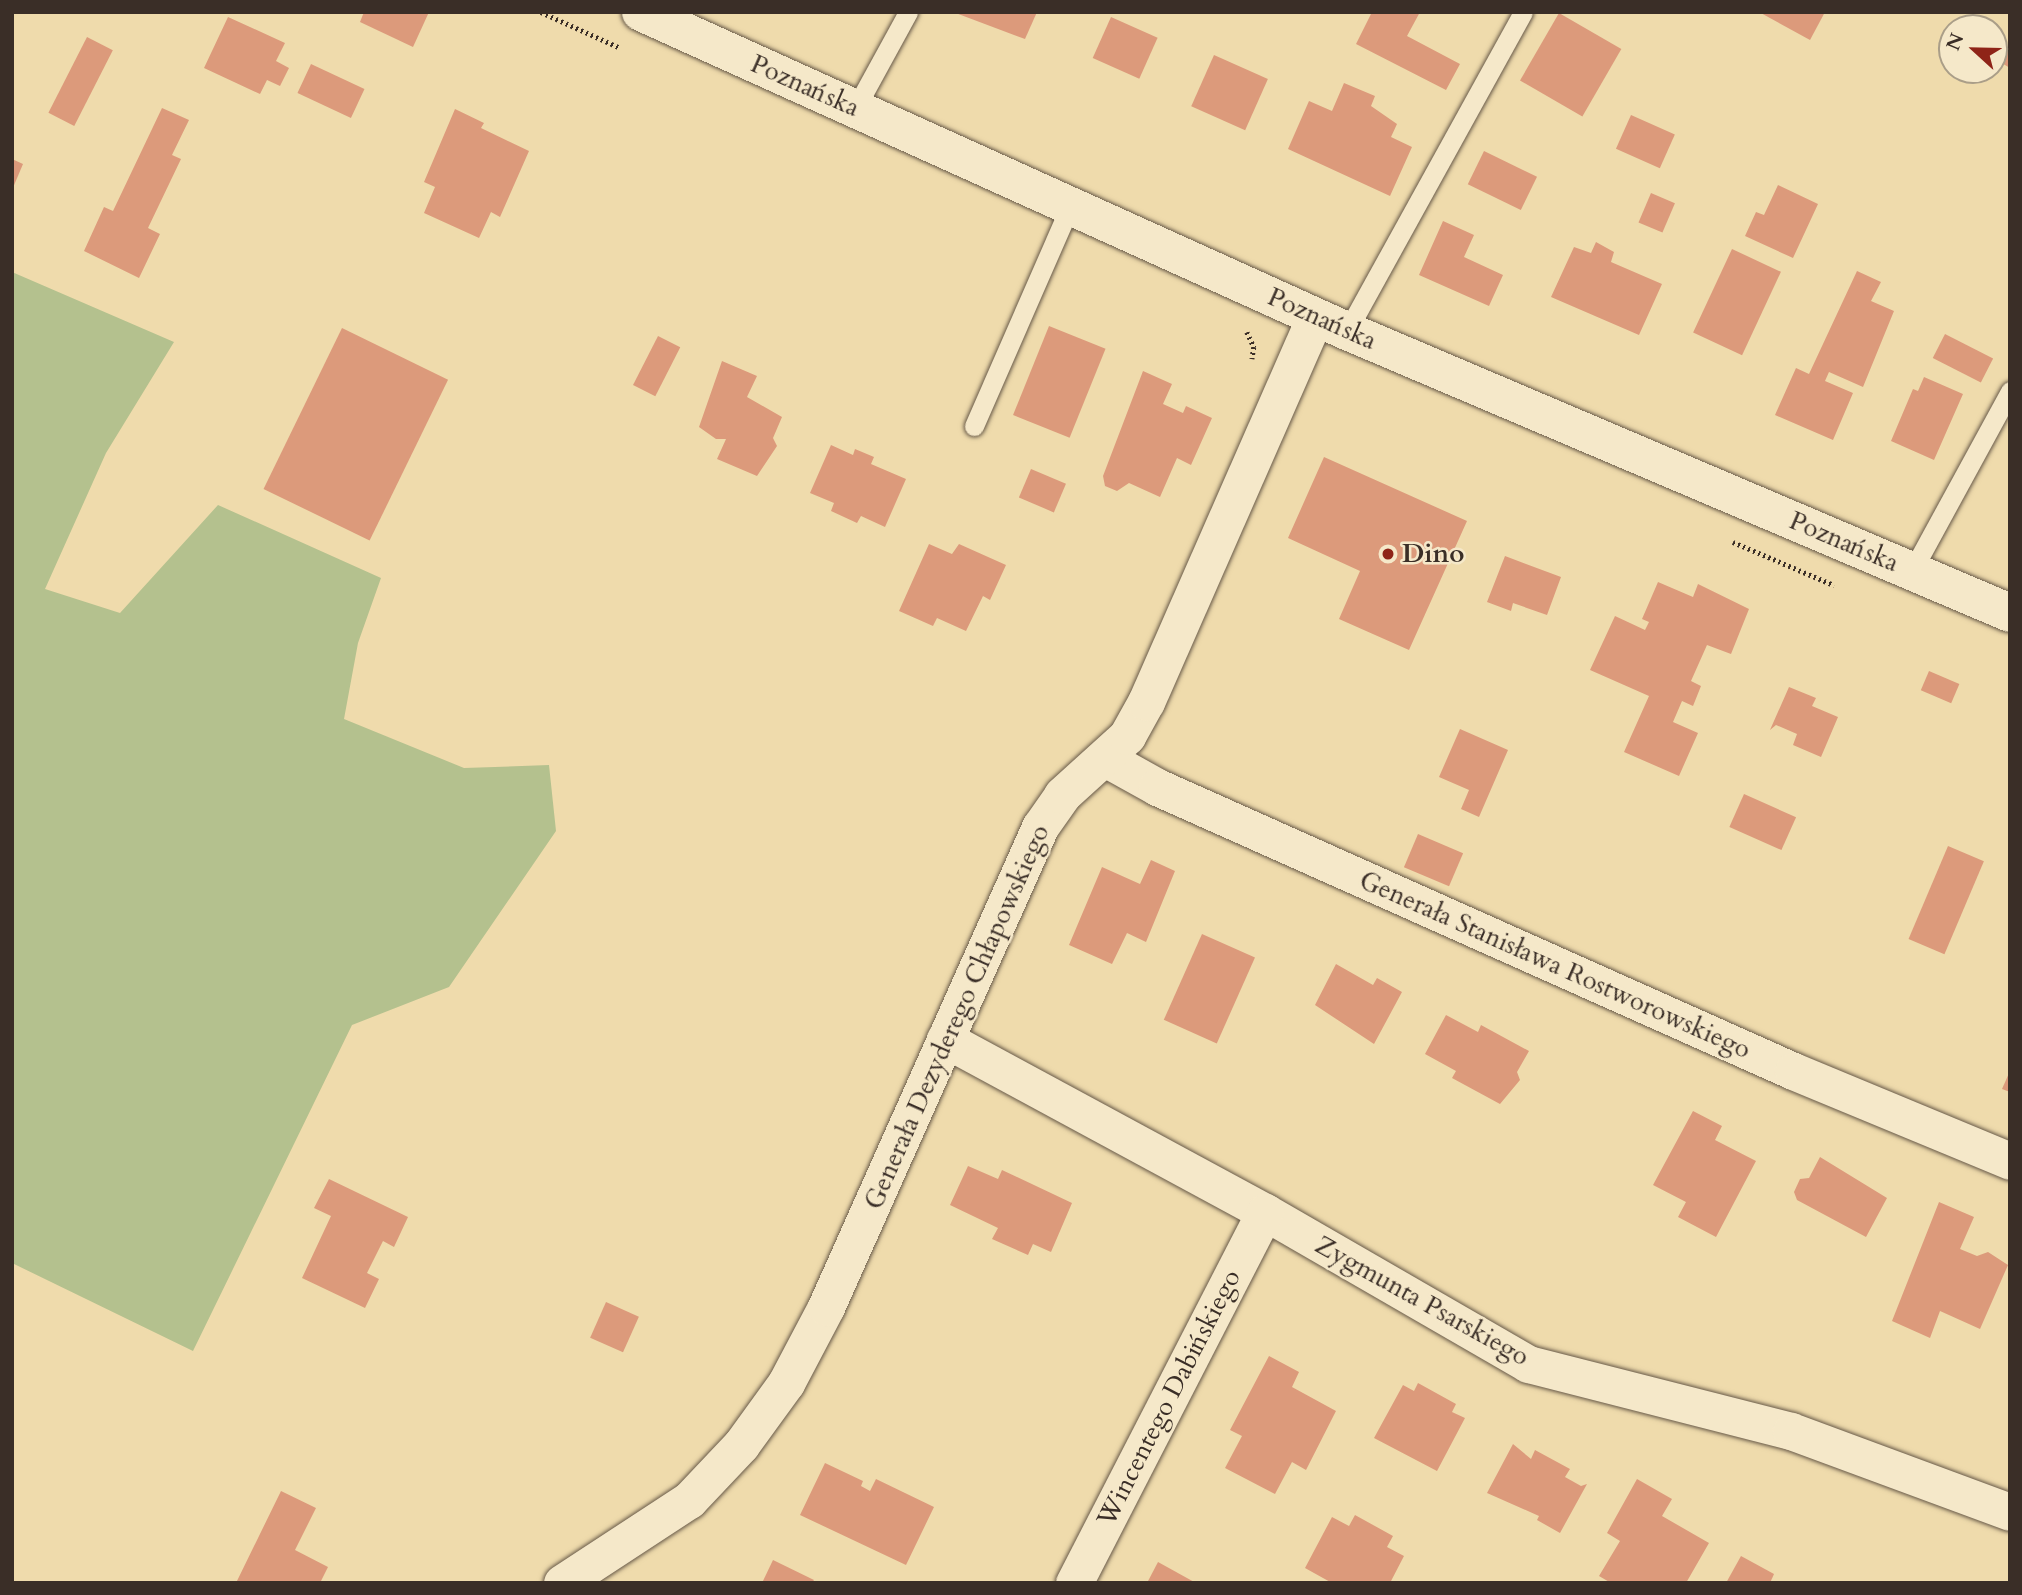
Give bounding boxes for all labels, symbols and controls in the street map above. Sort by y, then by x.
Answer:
north arrow [1938,14,2008,84]
text: N [1940,29,1971,54]
street label: Poznańska [746,48,864,124]
street label: Poznańska [1263,281,1381,357]
street label: Poznańska [1785,505,1903,579]
place label: Dino [1402,538,1464,570]
marker: Dino [1380,546,1396,562]
street label: Generała Dezyderego Chłapowskiego [858,820,1056,1214]
street label: Generała Stanisława Rostworowskiego [1355,864,1755,1066]
street label: Zygmunta Psarskiego [1310,1229,1534,1373]
street label: Wincentego Dabińskiego [1091,1265,1247,1531]

